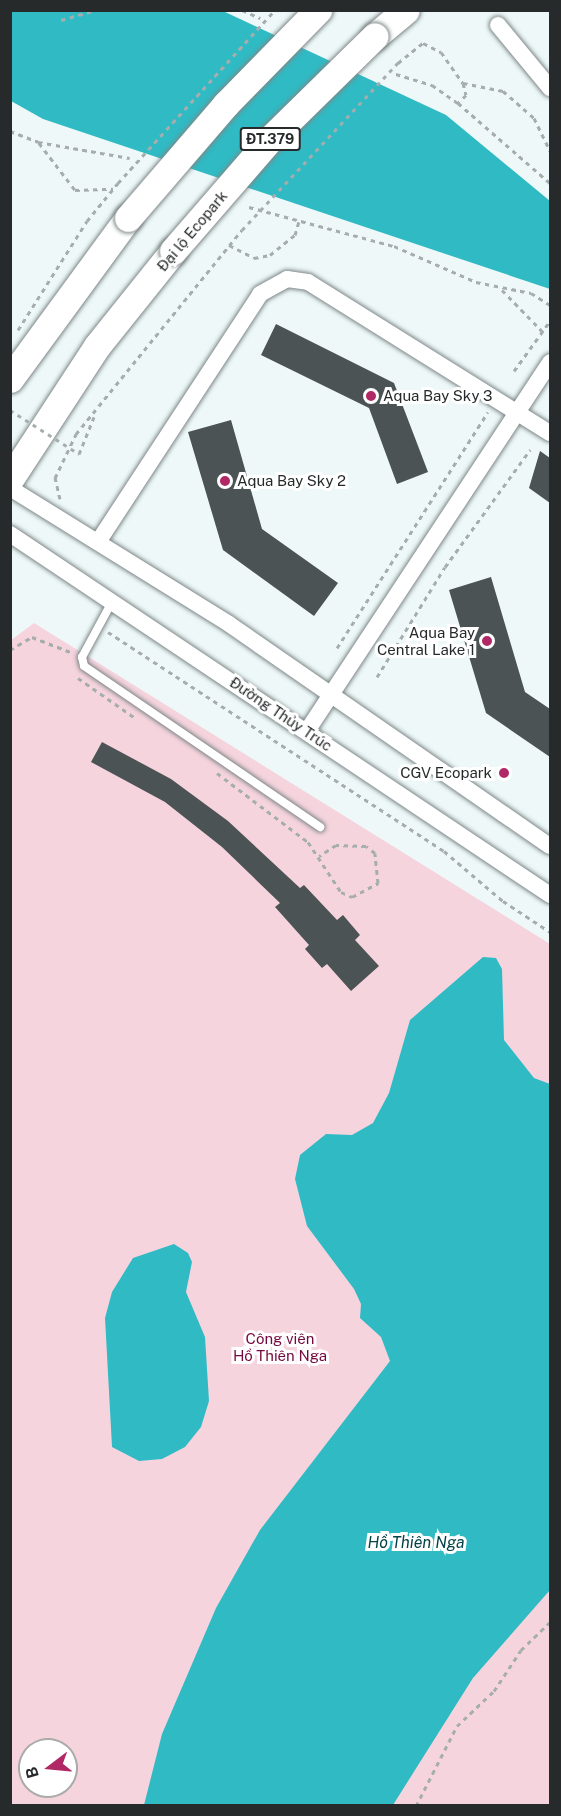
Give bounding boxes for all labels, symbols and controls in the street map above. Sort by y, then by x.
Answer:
road number: ĐT.379 [238,128,302,150]
street label: Đại lộ Ecopark [153,187,231,275]
place label: Aqua Bay Sky 3 [383,387,493,405]
marker: Aqua Bay Sky 3 [364,389,378,403]
place label: Aqua Bay Sky 2 [237,472,346,490]
marker: Aqua Bay Sky 2 [218,474,232,488]
place label: Aqua Bay Central Lake 1 [377,623,475,658]
marker: Aqua Bay Central Lake 1 [480,634,494,648]
street label: Đường Thủy Trúc [226,673,336,755]
place label: CGV Ecopark [400,764,492,782]
marker: CGV Ecopark [497,766,511,780]
park label: Công viên Hồ Thiên Nga [233,1329,327,1364]
water label: Hồ Thiên Nga [367,1533,465,1553]
north arrow [18,1738,78,1798]
text: B [21,1765,43,1780]

